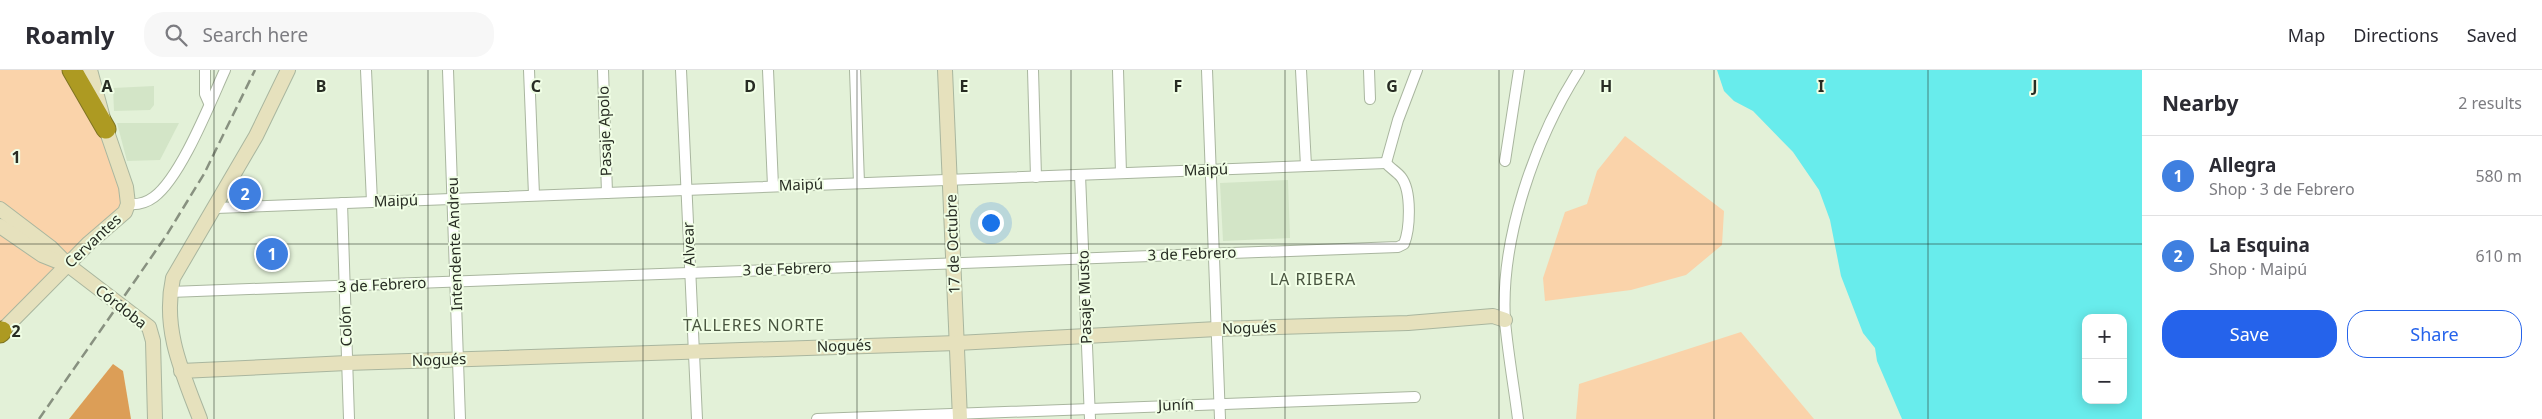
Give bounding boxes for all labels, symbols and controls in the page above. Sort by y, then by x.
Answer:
search box [144,12,494,57]
text: Roamly [25,18,114,51]
icon: search [162,21,190,49]
text: Search here [202,22,308,48]
text: Map [2288,23,2325,47]
text: Directions [2353,23,2439,47]
text: Saved [2467,23,2517,47]
text: A [101,75,113,97]
text: B [316,75,326,97]
text: C [531,75,541,97]
text: D [744,75,756,97]
text: E [960,75,969,97]
text: F [1174,75,1182,97]
text: G [1386,75,1398,97]
text: H [1600,75,1612,97]
text: I [1818,75,1824,97]
text: J [2030,75,2038,97]
street label: Pasaje Apolo [592,86,616,176]
text: Nearby [2162,89,2238,117]
text: 2 results [2458,92,2522,114]
text: 1 [11,146,21,168]
text: Allegra [2209,152,2276,178]
street label: Maipú [1183,158,1228,180]
text: 1 [2173,165,2183,187]
text: 580 m [2475,165,2522,187]
street label: Maipú [778,173,823,195]
pin: 2 [229,175,261,213]
street label: Intendente Andreu [442,177,466,311]
text: Shop · 3 de Febrero [2209,178,2355,200]
street label: Maipú [373,189,418,211]
street label: 17 de Octubre [940,194,964,294]
street label: Cervantes [60,209,125,272]
your location [978,210,1004,236]
street label: Alvear [677,222,699,266]
text: La Esquina [2209,232,2310,258]
pin: 1 [256,235,288,273]
street label: 3 de Febrero [1147,241,1237,265]
text: 2 [2173,245,2183,267]
text: 610 m [2475,245,2522,267]
street label: Pasaje Musto [1072,250,1096,344]
street label: 3 de Febrero [742,256,832,280]
text: Shop · Maipú [2209,258,2307,280]
district label: LA RIBERA [1270,268,1356,290]
street label: 3 de Febrero [337,272,427,296]
street label: Córdoba [92,280,152,333]
street label: Colón [334,305,356,347]
button: Save [2162,310,2337,358]
button: Share [2347,310,2522,358]
district label: TALLERES NORTE [683,314,825,336]
map controls [2082,314,2127,404]
button: + [2082,314,2127,359]
street label: Nogués [1221,316,1277,338]
text: 2 [11,320,21,342]
street label: Nogués [816,334,872,356]
street label: Nogués [411,348,467,370]
button: − [2082,359,2127,404]
street label: Junín [1156,393,1194,415]

